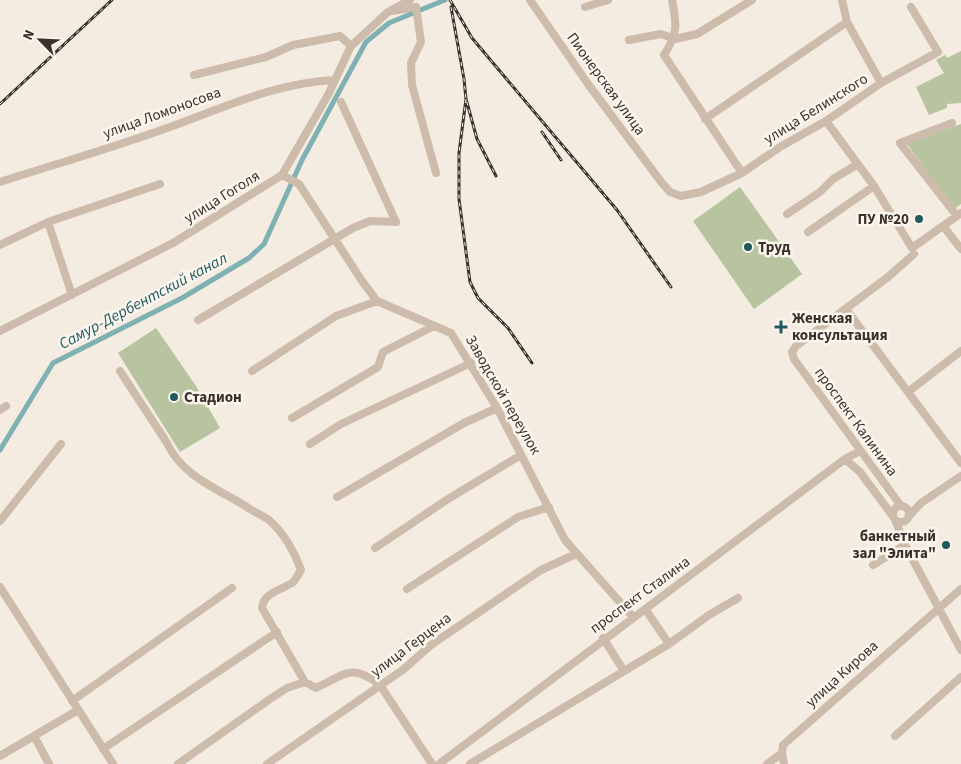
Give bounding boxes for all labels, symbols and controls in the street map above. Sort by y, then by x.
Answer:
north arrow [15,15,65,65]
text: N [18,27,40,43]
street label: Пионерская улица [562,28,650,140]
street label: улица Белинского [760,69,872,149]
street label: улица Ломоносова [100,82,224,144]
street label: улица Гоголя [180,165,264,229]
place label: ПУ №20 [857,209,909,230]
marker: ПУ №20 [913,213,925,225]
place label: Труд [758,237,791,258]
marker: Труд [742,241,754,253]
water label: Самур-Дербентский канал [55,247,231,355]
place label: Женская консультация [792,308,888,346]
marker: Женская консультация [774,320,788,334]
street label: Заводской переулок [460,331,546,459]
street label: проспект Калинина [809,363,903,481]
place label: Стадион [184,387,242,408]
marker: Стадион [168,391,180,403]
place label: банкетный зал "Элита" [852,526,936,564]
marker: банкетный зал "Элита" [940,539,952,551]
street label: проспект Сталина [586,551,694,639]
street label: улица Герцена [366,608,456,682]
street label: улица Кирова [801,636,883,712]

